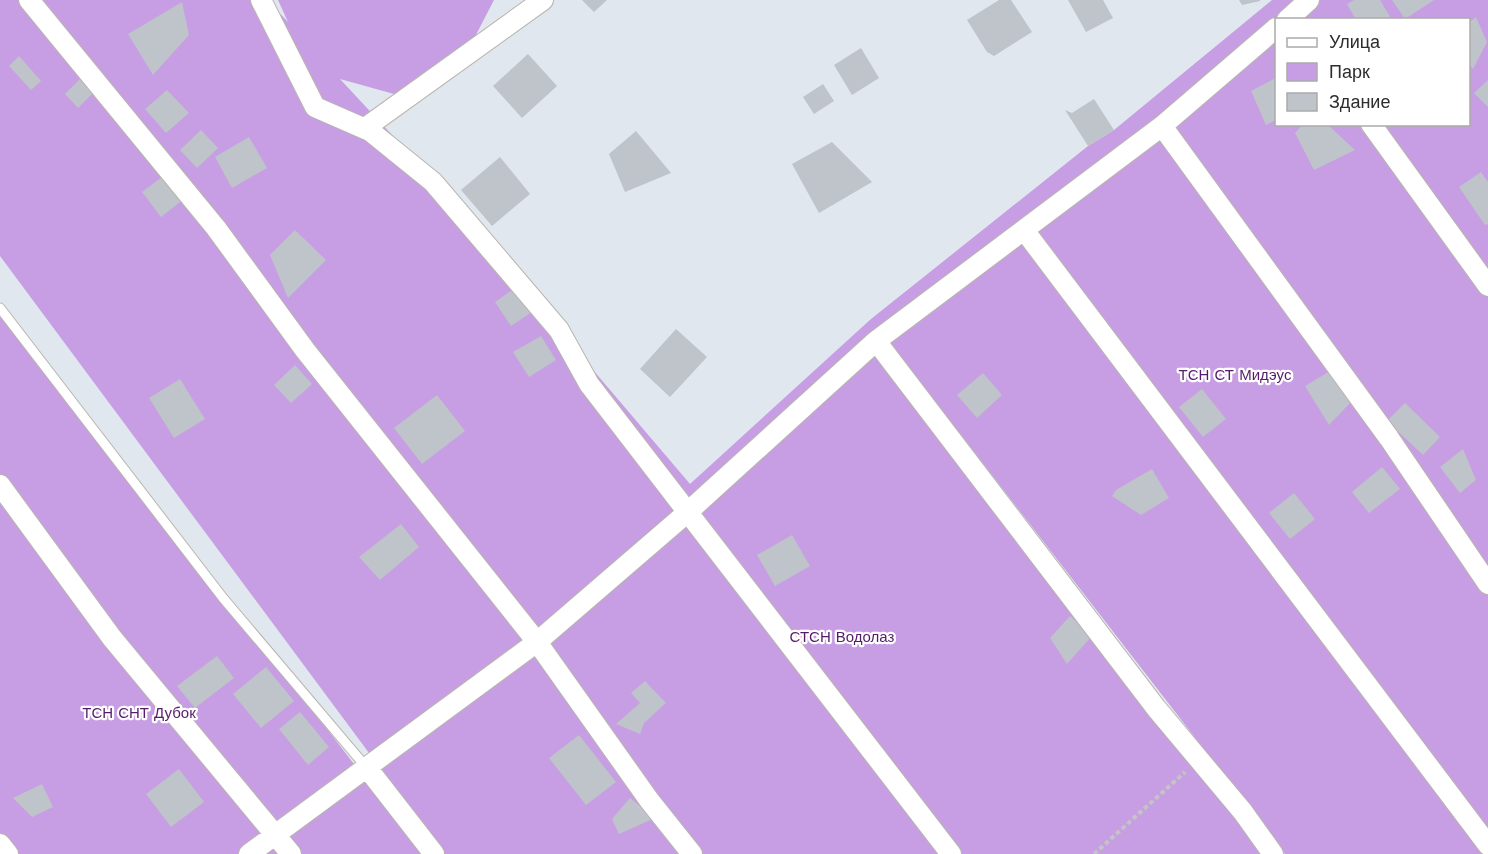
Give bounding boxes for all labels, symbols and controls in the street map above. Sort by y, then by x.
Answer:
legend [1275,18,1470,126]
text: Улица [1329,31,1381,52]
text: Парк [1329,61,1370,82]
text: Здание [1329,91,1390,112]
park label: ТСН СТ Мидэус [1179,366,1292,384]
park label: СТСН Водолаз [790,628,895,646]
park label: ТСН СНТ Дубок [82,704,196,722]

